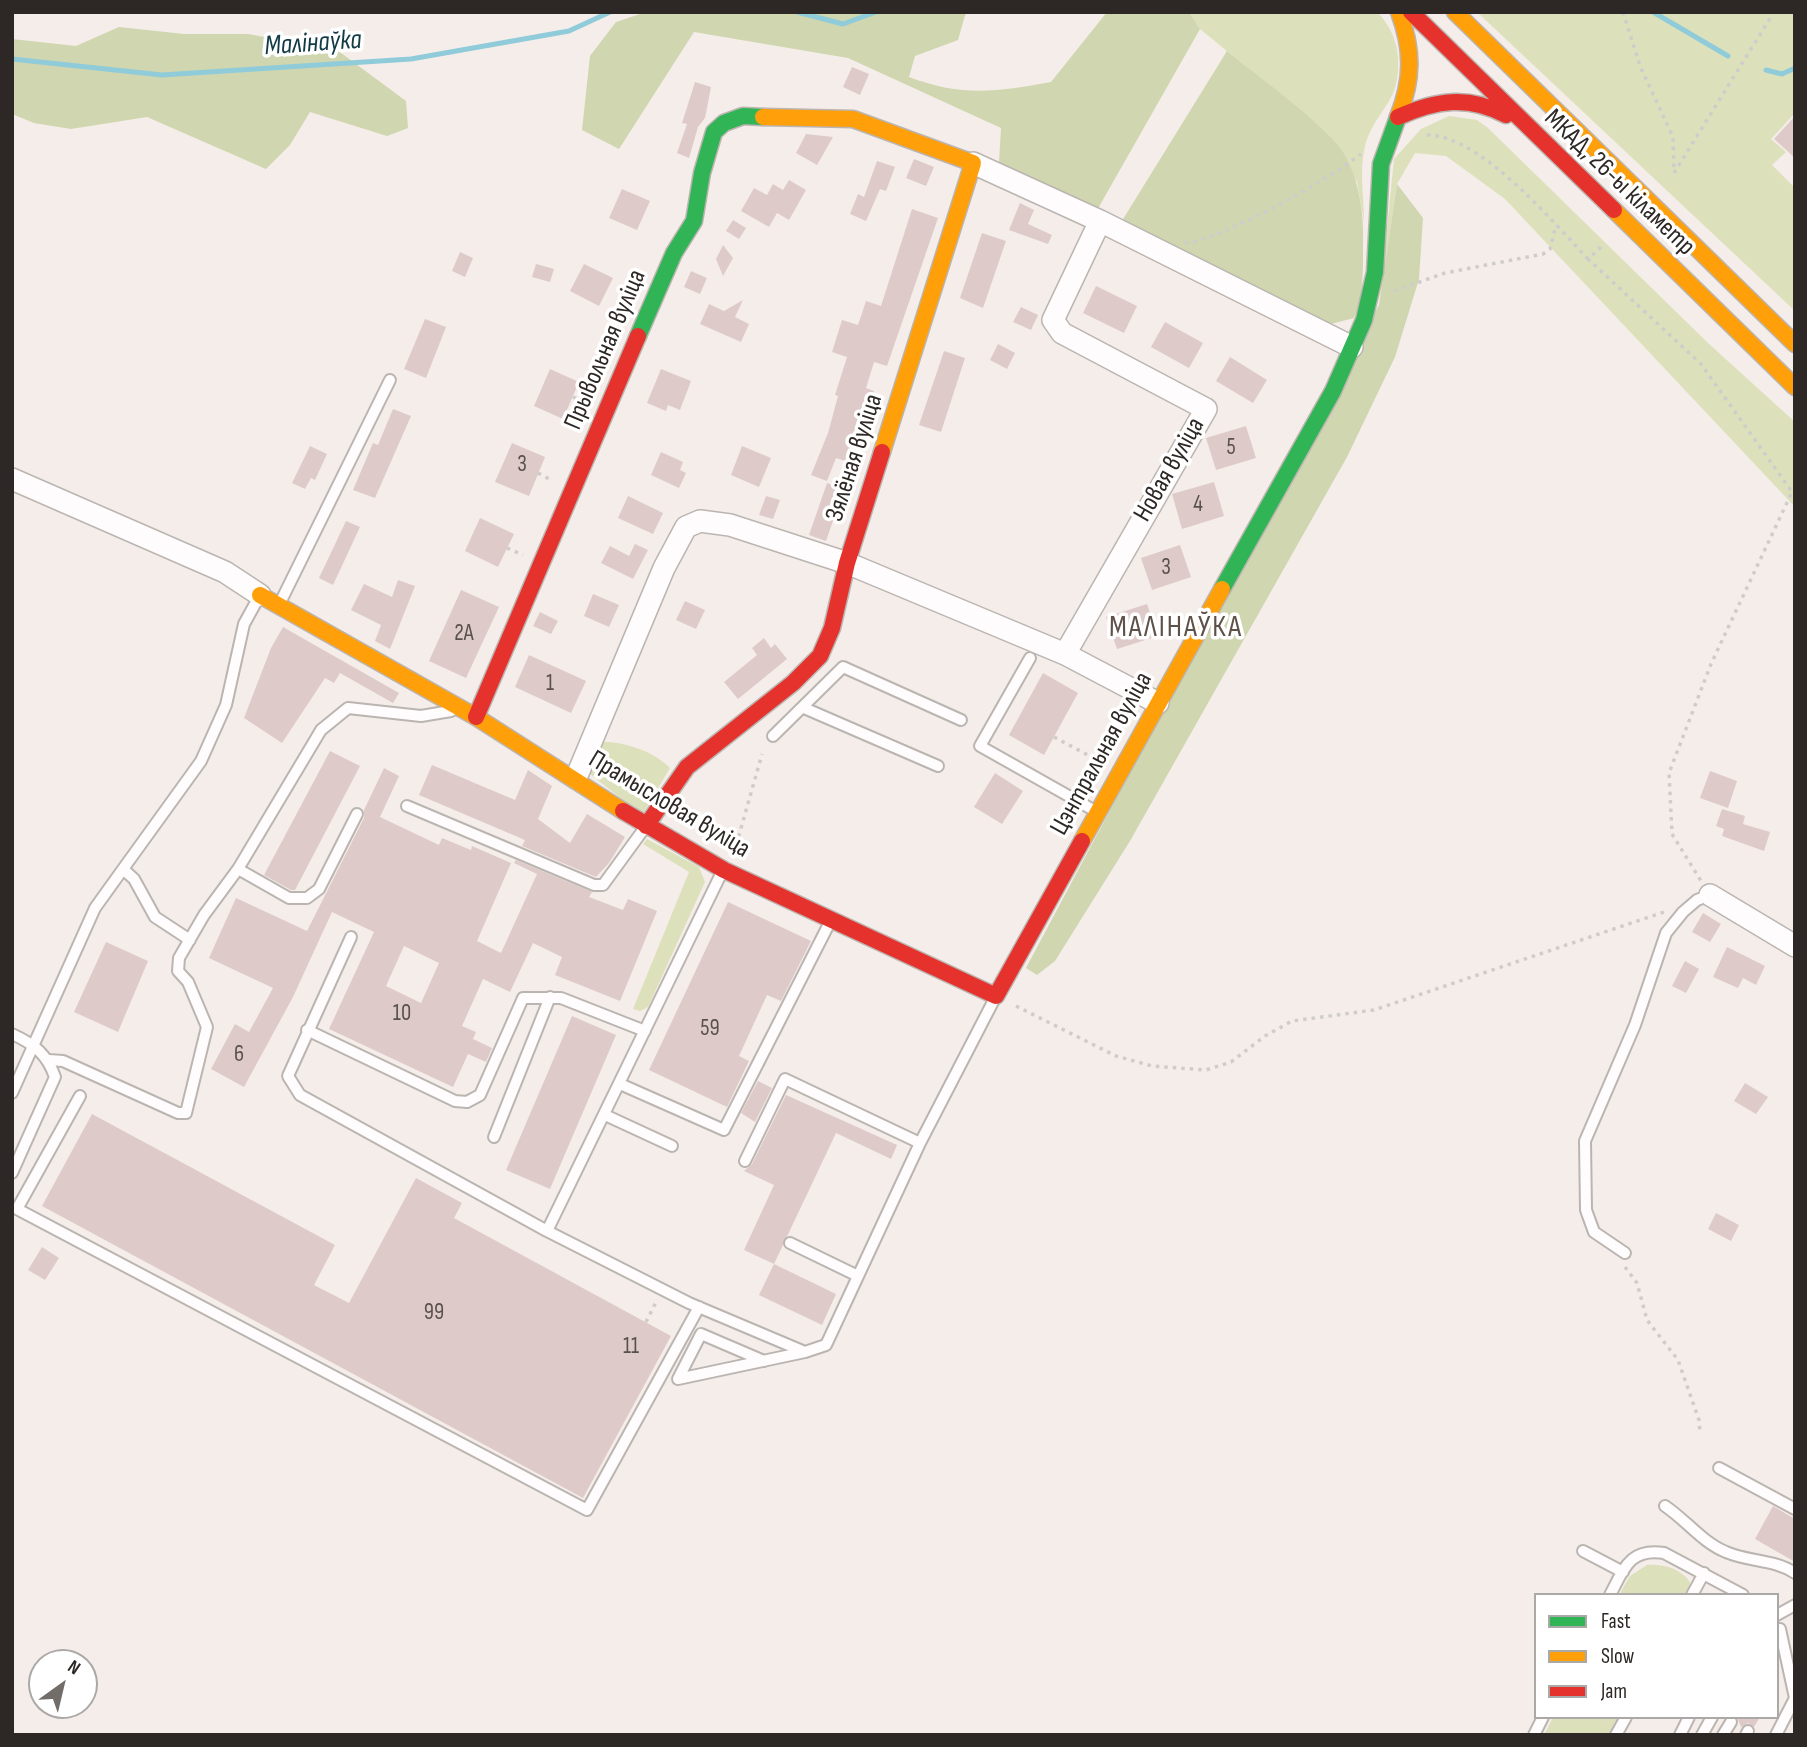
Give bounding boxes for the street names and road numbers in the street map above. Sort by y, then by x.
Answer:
street label: МКАД, 26-ы кіламетр [1537,103,1701,263]
street label: Прывольная вуліца [558,265,654,435]
street label: Зялёная вуліца [820,390,890,526]
street label: Новая вуліца [1128,412,1212,528]
street label: Цэнтральная вуліца [1044,667,1160,841]
street label: Прамысловая вуліца [583,745,755,865]

